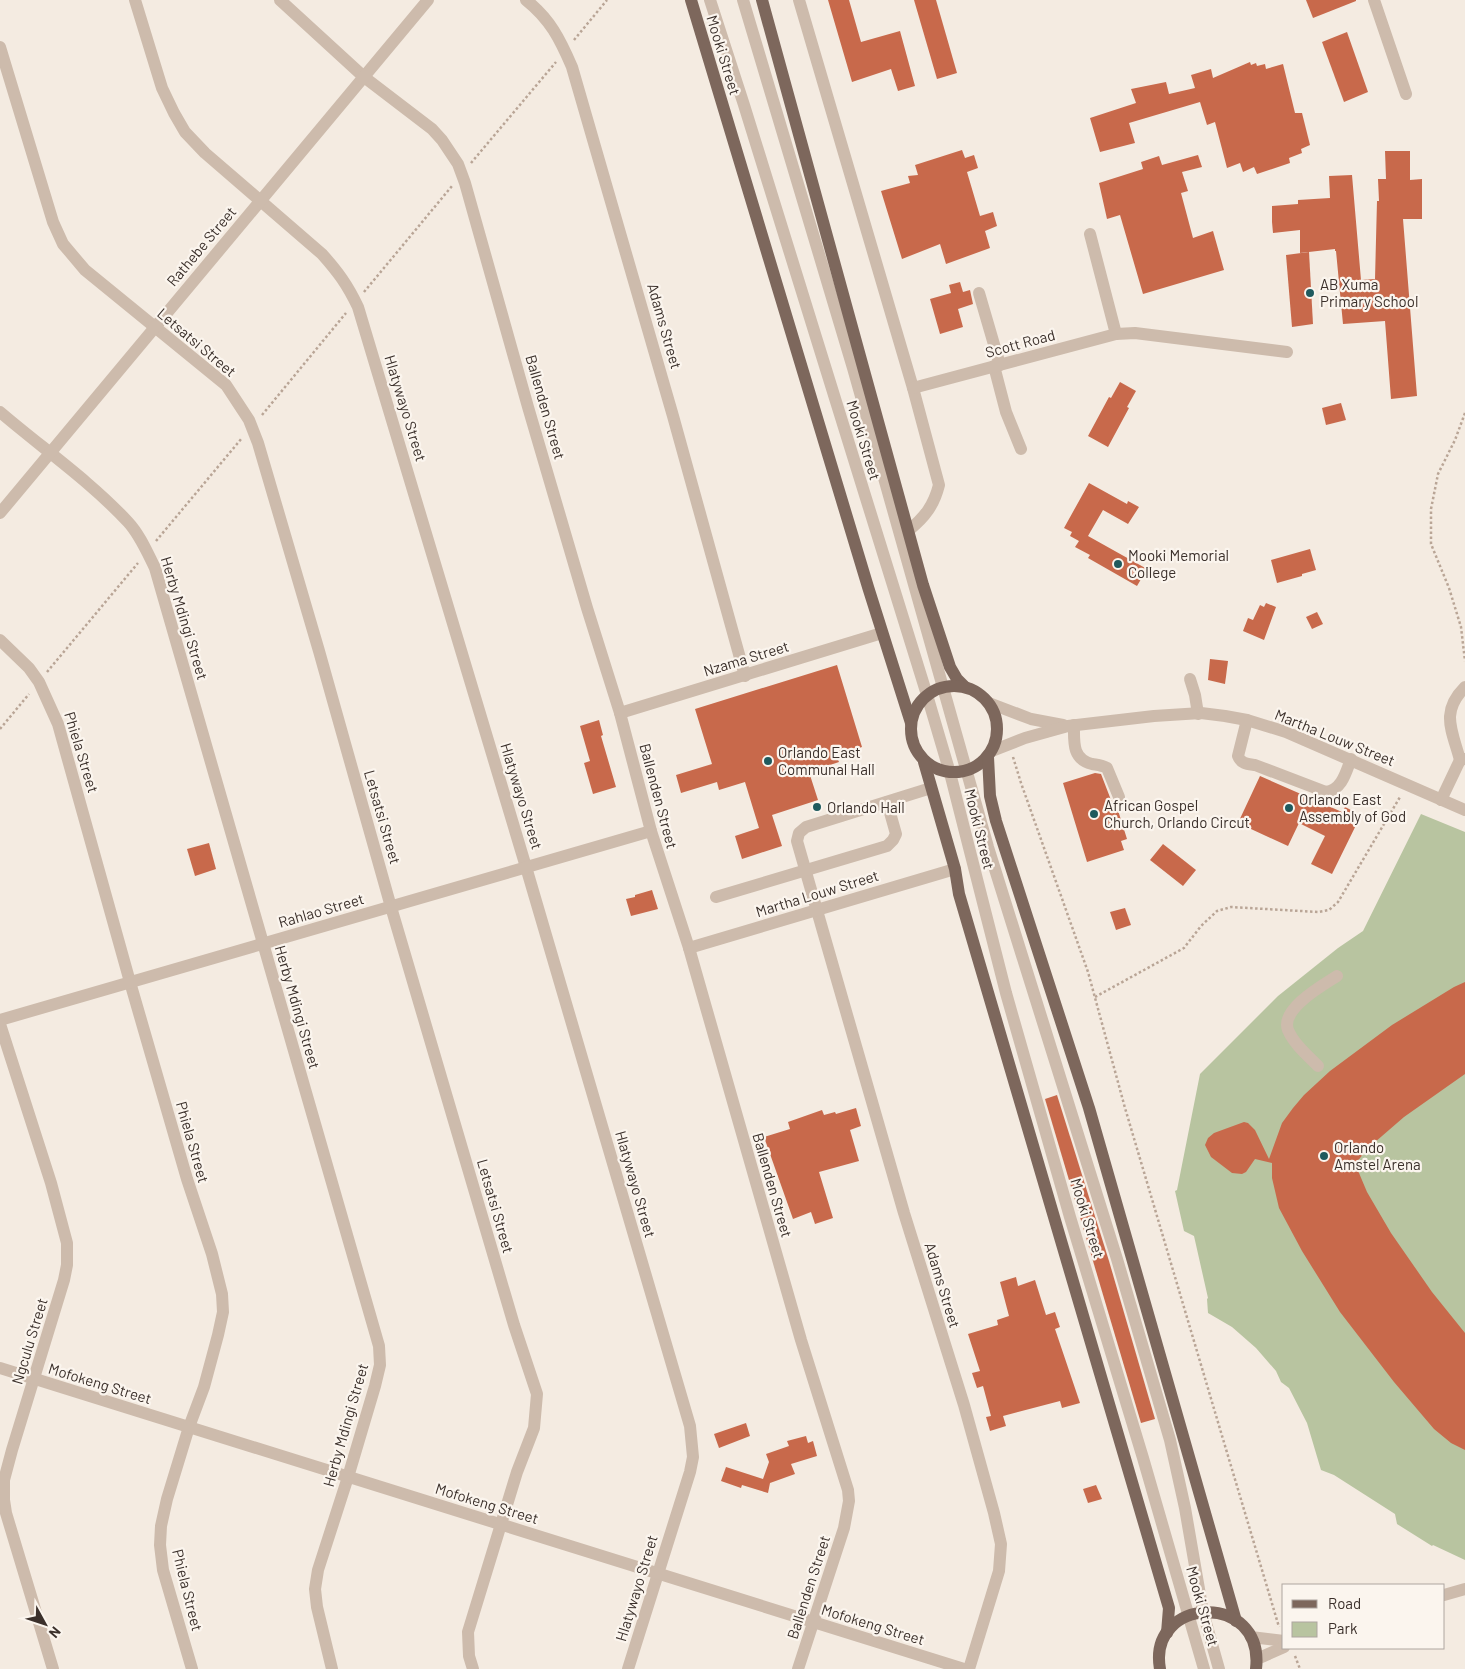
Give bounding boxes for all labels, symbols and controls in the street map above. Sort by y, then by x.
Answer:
street label: Mooki Street [703,13,745,97]
street label: Rathebe Street [163,203,239,289]
place label: AB Xuma Primary School [1320,275,1418,310]
street label: Adams Street [644,281,686,371]
marker: AB Xuma Primary School [1304,287,1316,299]
street label: Letsatsi Street [154,304,240,380]
street label: Scott Road [983,325,1057,361]
street label: Hlatywayo Street [381,353,431,463]
street label: Ballenden Street [522,353,570,461]
street label: Mooki Street [843,398,885,482]
place label: Mooki Memorial College [1128,546,1229,581]
street label: Herby Mdingi Street [158,554,212,682]
marker: Mooki Memorial College [1112,558,1124,570]
street label: Nzama Street [701,636,791,680]
street label: Martha Louw Street [1272,705,1398,769]
street label: Phiela Street [61,709,103,795]
street label: Hlatywayo Street [497,741,547,851]
street label: Ballenden Street [636,741,682,851]
place label: Orlando East Communal Hall [778,743,875,778]
marker: Orlando East Communal Hall [762,755,774,767]
street label: Letsatsi Street [361,768,405,866]
street label: Mooki Street [961,787,999,871]
place label: Orlando East Assembly of God [1299,790,1406,825]
place label: African Gospel Church, Orlando Circut [1104,796,1250,831]
place label: Orlando Hall [827,798,905,816]
marker: Orlando Hall [811,801,823,813]
marker: Orlando East Assembly of God [1283,802,1295,814]
marker: African Gospel Church, Orlando Circut [1088,808,1100,820]
street label: Martha Louw Street [753,866,881,920]
street label: Rahlao Street [276,889,366,931]
street label: Herby Mdingi Street [272,943,324,1071]
street label: Phiela Street [173,1099,213,1185]
street label: Hlatywayo Street [612,1129,660,1239]
street label: Ballenden Street [749,1131,797,1239]
place label: Orlando Amstel Arena [1334,1138,1421,1173]
marker: Orlando Amstel Arena [1318,1150,1330,1162]
street label: Letsatsi Street [474,1157,518,1255]
street label: Mooki Street [1067,1176,1109,1260]
street label: Adams Street [921,1240,965,1330]
street label: Ngculu Street [7,1296,51,1386]
street label: Mofokeng Street [46,1359,154,1407]
street label: Herby Mdingi Street [319,1361,371,1489]
street label: Mofokeng Street [433,1479,541,1527]
street label: Hlatywayo Street [611,1533,661,1643]
street label: Ballenden Street [783,1533,833,1641]
street label: Phiela Street [169,1547,207,1633]
street label: Mooki Street [1183,1564,1223,1648]
legend [1282,1584,1445,1649]
text: Road [1328,1594,1361,1612]
north arrow [20,1599,70,1649]
street label: Mofokeng Street [819,1600,927,1648]
text: Park [1328,1619,1358,1637]
text: N [46,1624,65,1642]

